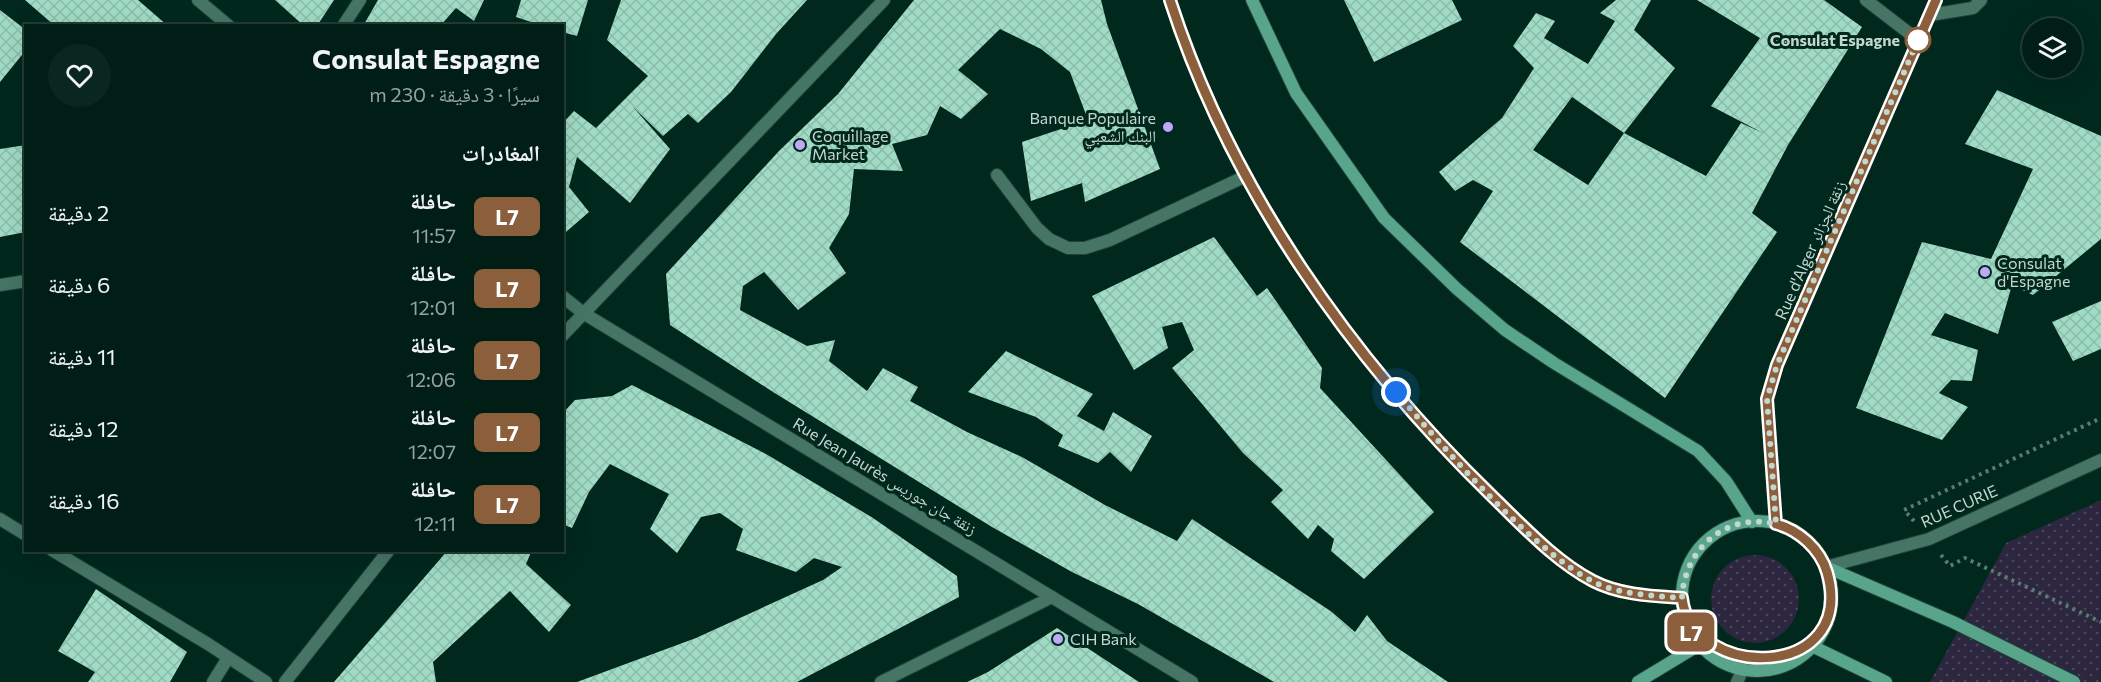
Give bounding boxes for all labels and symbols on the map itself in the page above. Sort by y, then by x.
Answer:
marker: Consulat Espagne [1905,27,1931,53]
place label: Consulat Espagne [1770,30,1900,49]
place label: Banque Populaire البنك الشعبي [1030,108,1156,149]
marker: Banque Populaire البنك الشعبي [1161,120,1175,134]
place label: Coquillage Market [812,126,888,163]
marker: Coquillage Market [793,138,807,152]
street label: Rue d'Alger زنقة الجزائر [1770,177,1850,323]
place label: Consulat d'Espagne [1997,253,2070,290]
marker: Consulat d'Espagne [1978,265,1992,279]
your location [1381,377,1411,407]
street label: Rue Jean Jaurès زنقة جان جوريس [789,413,981,540]
street label: RUE CURIE [1917,480,2000,531]
line badge: L7 [1664,612,1718,652]
place label: CIH Bank [1070,629,1137,648]
marker: CIH Bank [1051,632,1065,646]

